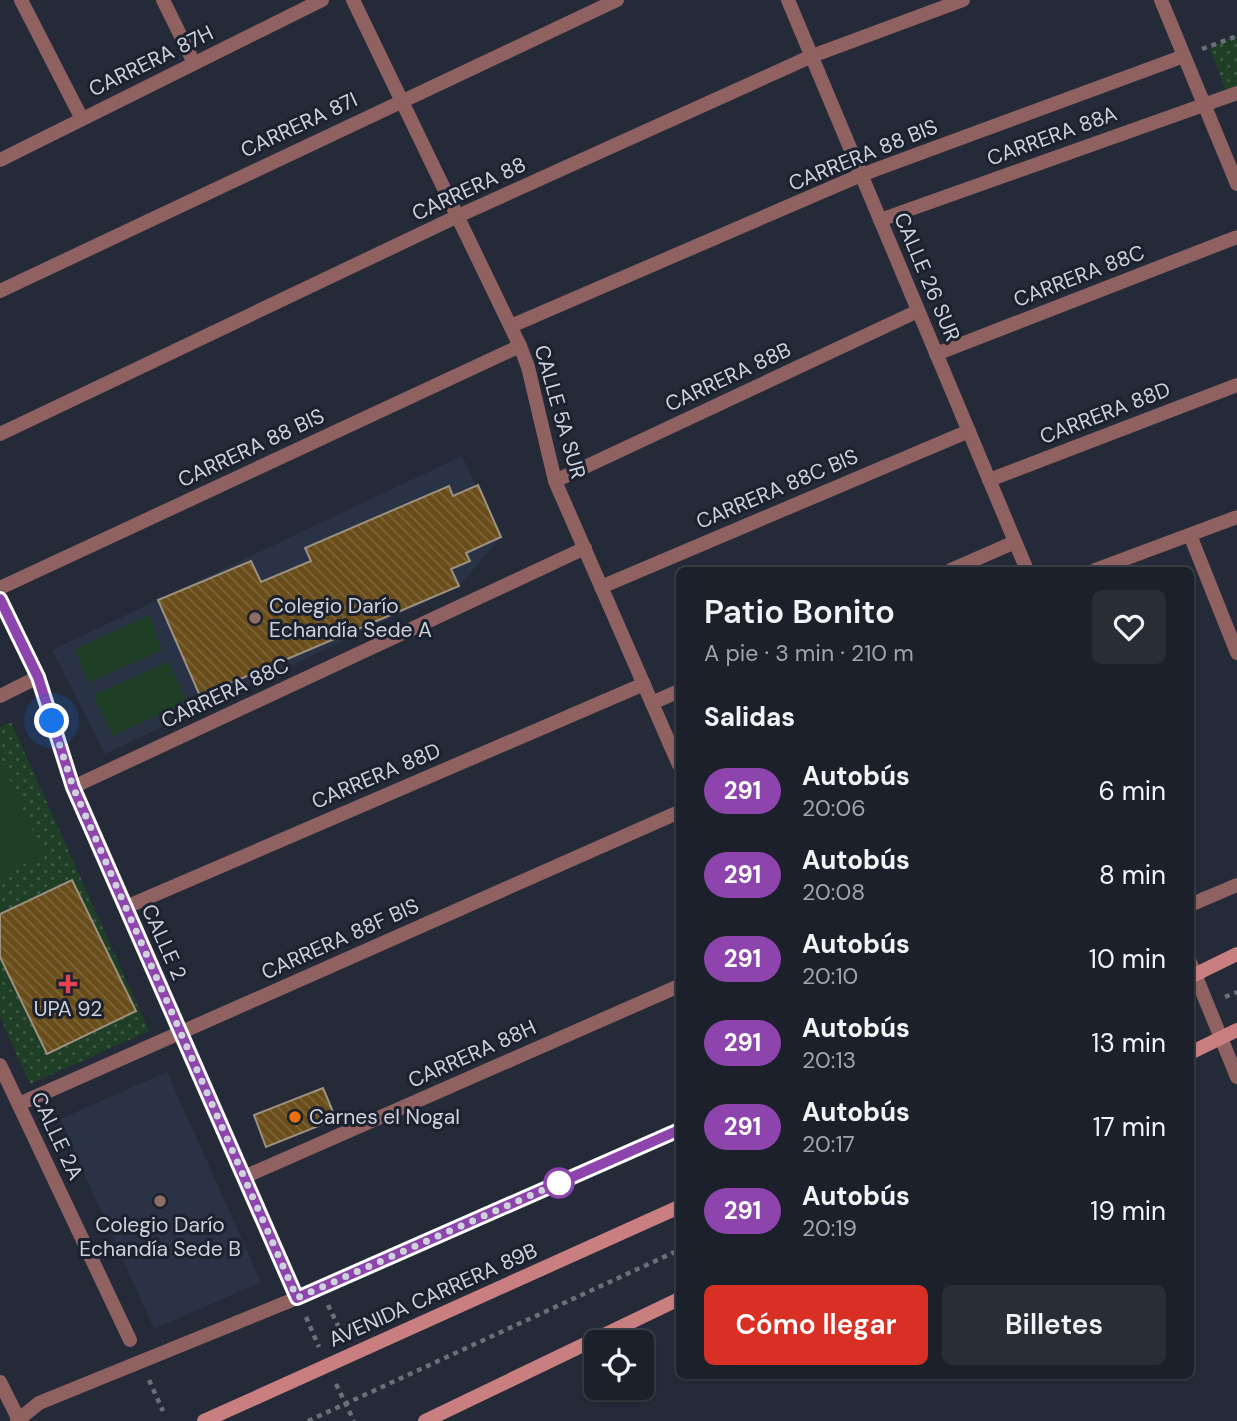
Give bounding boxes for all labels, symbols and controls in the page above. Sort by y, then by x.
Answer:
street label: CARRERA 87H [84,19,218,103]
street label: CARRERA 87I [236,86,362,164]
street label: CARRERA 88A [983,100,1121,172]
street label: CARRERA 88 BIS [784,112,942,198]
street label: CARRERA 88 [407,150,531,228]
street label: CALLE 26 SUR [887,208,967,346]
street label: CARRERA 88C [1010,238,1148,314]
street label: CARRERA 88B [661,336,795,418]
street label: CALLE 5A SUR [528,342,592,482]
street label: CARRERA 88D [1036,375,1174,451]
street label: CARRERA 88 BIS [173,402,329,494]
street label: CARRERA 88C BIS [692,442,862,536]
text: Patio Bonito [704,590,895,633]
button: heart [1092,590,1166,664]
place label: Colegio Darío Echandía Sede A [269,592,432,644]
marker: Colegio Darío Echandía Sede A [247,610,263,626]
text: A pie · 3 min · 210 m [704,638,914,668]
street label: CARRERA 88C [157,651,293,735]
text: Salidas [704,700,795,734]
your location [34,703,69,738]
street label: CARRERA 88D [307,736,445,816]
text: Autobús [802,759,910,793]
text: 6 min [1098,774,1166,808]
text: 291 [724,775,761,806]
text: 20:06 [802,793,866,823]
text: Autobús [802,843,910,877]
text: 8 min [1099,858,1166,892]
text: 291 [724,859,761,890]
text: 20:08 [802,877,865,907]
street label: CARRERA 88F BIS [257,892,423,986]
street label: CALLE 2 [135,900,193,984]
text: Autobús [802,927,910,961]
text: 10 min [1089,942,1166,976]
text: 291 [724,943,761,974]
text: 20:10 [802,961,858,991]
marker: UPA 92 [58,974,78,994]
place label: UPA 92 [34,995,102,1023]
text: Autobús [802,1011,910,1045]
street label: CARRERA 88H [404,1013,540,1095]
text: 13 min [1091,1026,1166,1060]
text: 291 [724,1027,761,1058]
text: 20:13 [802,1045,856,1075]
street label: CALLE 2A [24,1087,90,1185]
text: Autobús [802,1095,910,1129]
place label: Carnes el Nogal [309,1103,460,1131]
marker: Carnes el Nogal [287,1109,303,1125]
text: 17 min [1093,1110,1166,1144]
text: 291 [724,1111,761,1142]
text: 20:17 [802,1129,855,1159]
unlabelled marker [544,1168,574,1198]
text: Autobús [802,1179,910,1213]
marker: Colegio Darío Echandía Sede B [152,1193,168,1209]
text: 19 min [1090,1194,1166,1228]
text: 291 [724,1195,761,1226]
place label: Colegio Darío Echandía Sede B [79,1211,241,1263]
text: 20:19 [802,1213,857,1243]
street label: AVENIDA CARRERA 89B [324,1236,542,1354]
button: Cómo llegar [704,1285,928,1365]
button: Billetes [942,1285,1166,1365]
map controls [584,1330,654,1400]
button: locate [584,1330,654,1400]

